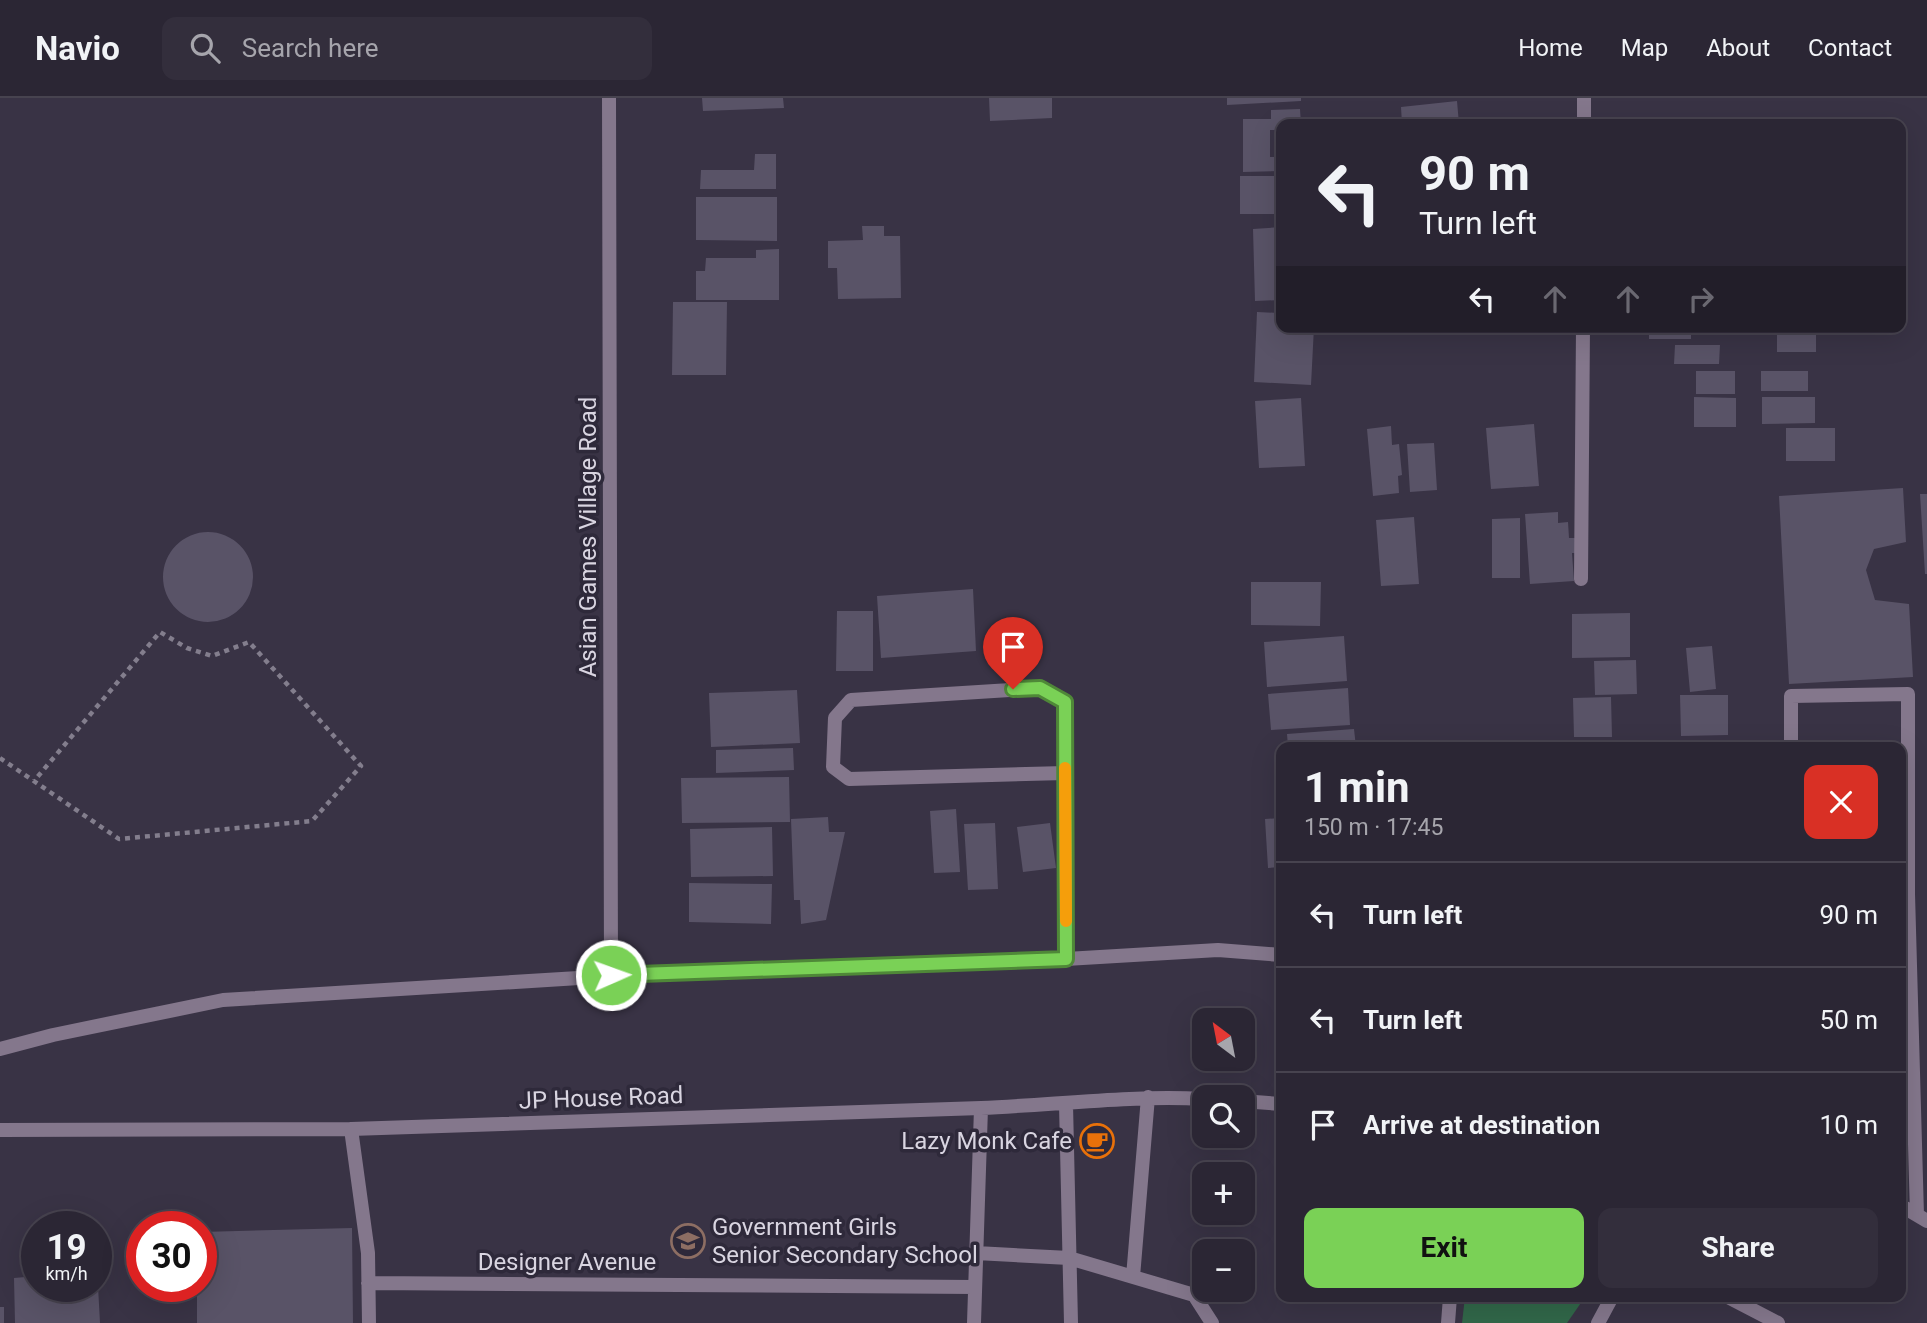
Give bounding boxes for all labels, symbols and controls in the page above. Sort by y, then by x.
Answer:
search box [162,17,652,80]
text: Navio [35,29,120,68]
icon: search [186,29,224,67]
text: Search here [242,33,379,63]
text: Home [1518,34,1583,62]
text: Map [1621,34,1668,62]
text: About [1706,34,1770,62]
text: Contact [1808,34,1892,62]
text: 90 m [1419,145,1530,202]
icon: left [1304,147,1395,238]
text: Turn left [1419,204,1537,242]
icon: left [1463,280,1501,318]
icon: ahead [1536,280,1574,318]
icon: ahead [1609,280,1647,318]
icon: right [1682,280,1720,318]
street label: Asian Games Village Road [574,397,602,677]
pin [983,617,1043,689]
icon: arrive [994,628,1032,666]
text: 1 min [1304,763,1410,812]
button: close [1804,765,1878,839]
text: 150 m · 17:45 [1304,814,1443,841]
icon: left [1304,896,1342,934]
text: Turn left [1363,900,1462,930]
text: 90 m [1820,900,1878,930]
position arrow [574,938,648,1012]
icon: left [1304,1001,1342,1039]
text: Turn left [1363,1005,1462,1035]
text: 50 m [1820,1005,1878,1035]
north arrow [1192,1008,1255,1071]
map controls [1192,1008,1255,1302]
street label: JP House Road [518,1081,684,1115]
button: search [1192,1085,1255,1148]
icon: arrive [1304,1106,1342,1144]
text: Arrive at destination [1363,1110,1600,1140]
text: 10 m [1820,1110,1878,1140]
cafe icon: Lazy Monk Cafe [1078,1122,1116,1160]
place label: Lazy Monk Cafe [901,1127,1072,1155]
button: + [1192,1162,1255,1225]
button: Exit [1304,1208,1584,1288]
button: Share [1598,1208,1878,1288]
speed limit sign: 30 [126,1211,217,1302]
place label: Government Girls Senior Secondary School [712,1213,978,1269]
school or university icon: Government Girls Senior Secondary School [669,1222,707,1260]
text: 19 [46,1227,87,1268]
button: − [1192,1239,1255,1302]
street label: Designer Avenue [478,1248,656,1276]
text: km/h [45,1263,88,1284]

